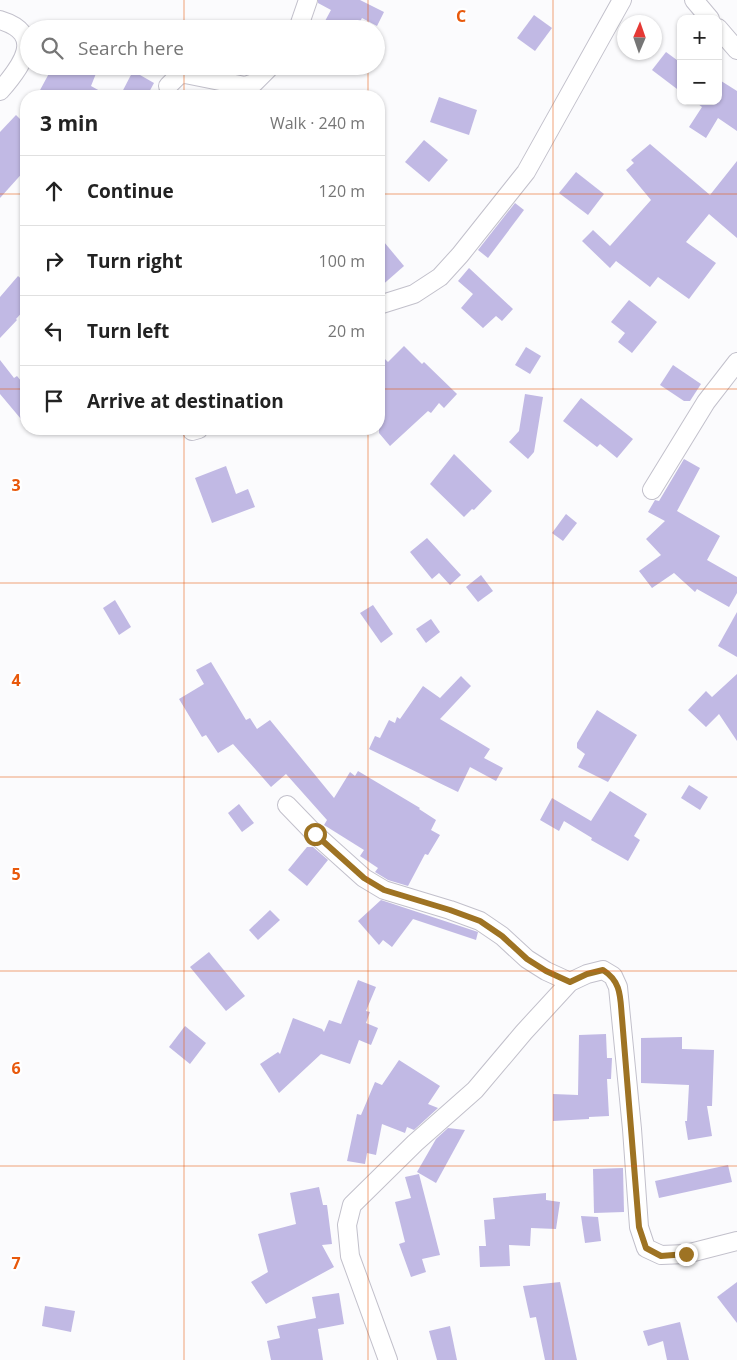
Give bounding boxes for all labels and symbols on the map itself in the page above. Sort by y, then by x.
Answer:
text: C [456,5,466,27]
north arrow [617,15,662,60]
text: 3 [11,474,21,496]
text: 4 [11,669,21,691]
route start [304,823,327,846]
text: 5 [11,863,21,885]
text: 6 [11,1057,21,1079]
route end [675,1243,698,1266]
text: 7 [11,1252,21,1274]

